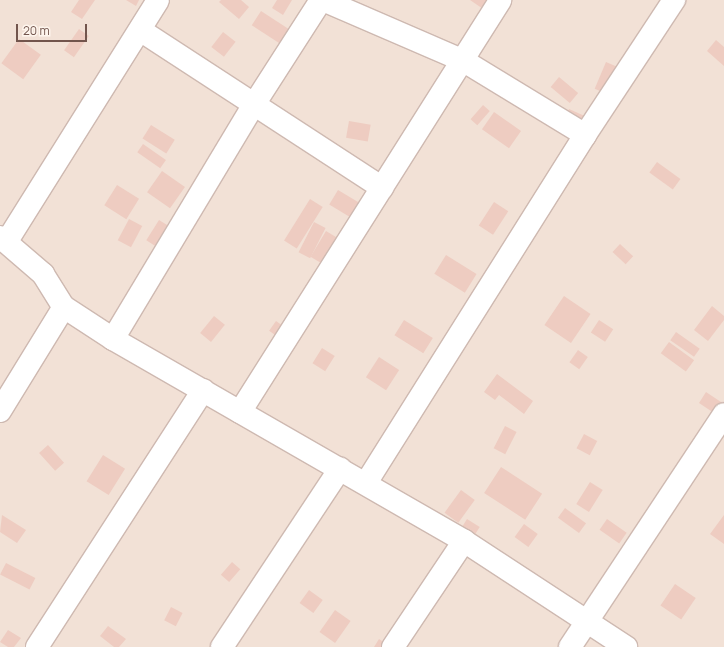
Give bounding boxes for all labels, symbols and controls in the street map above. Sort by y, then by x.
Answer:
scale bar [18,16,89,42]
text: 20 m [23,22,50,39]

